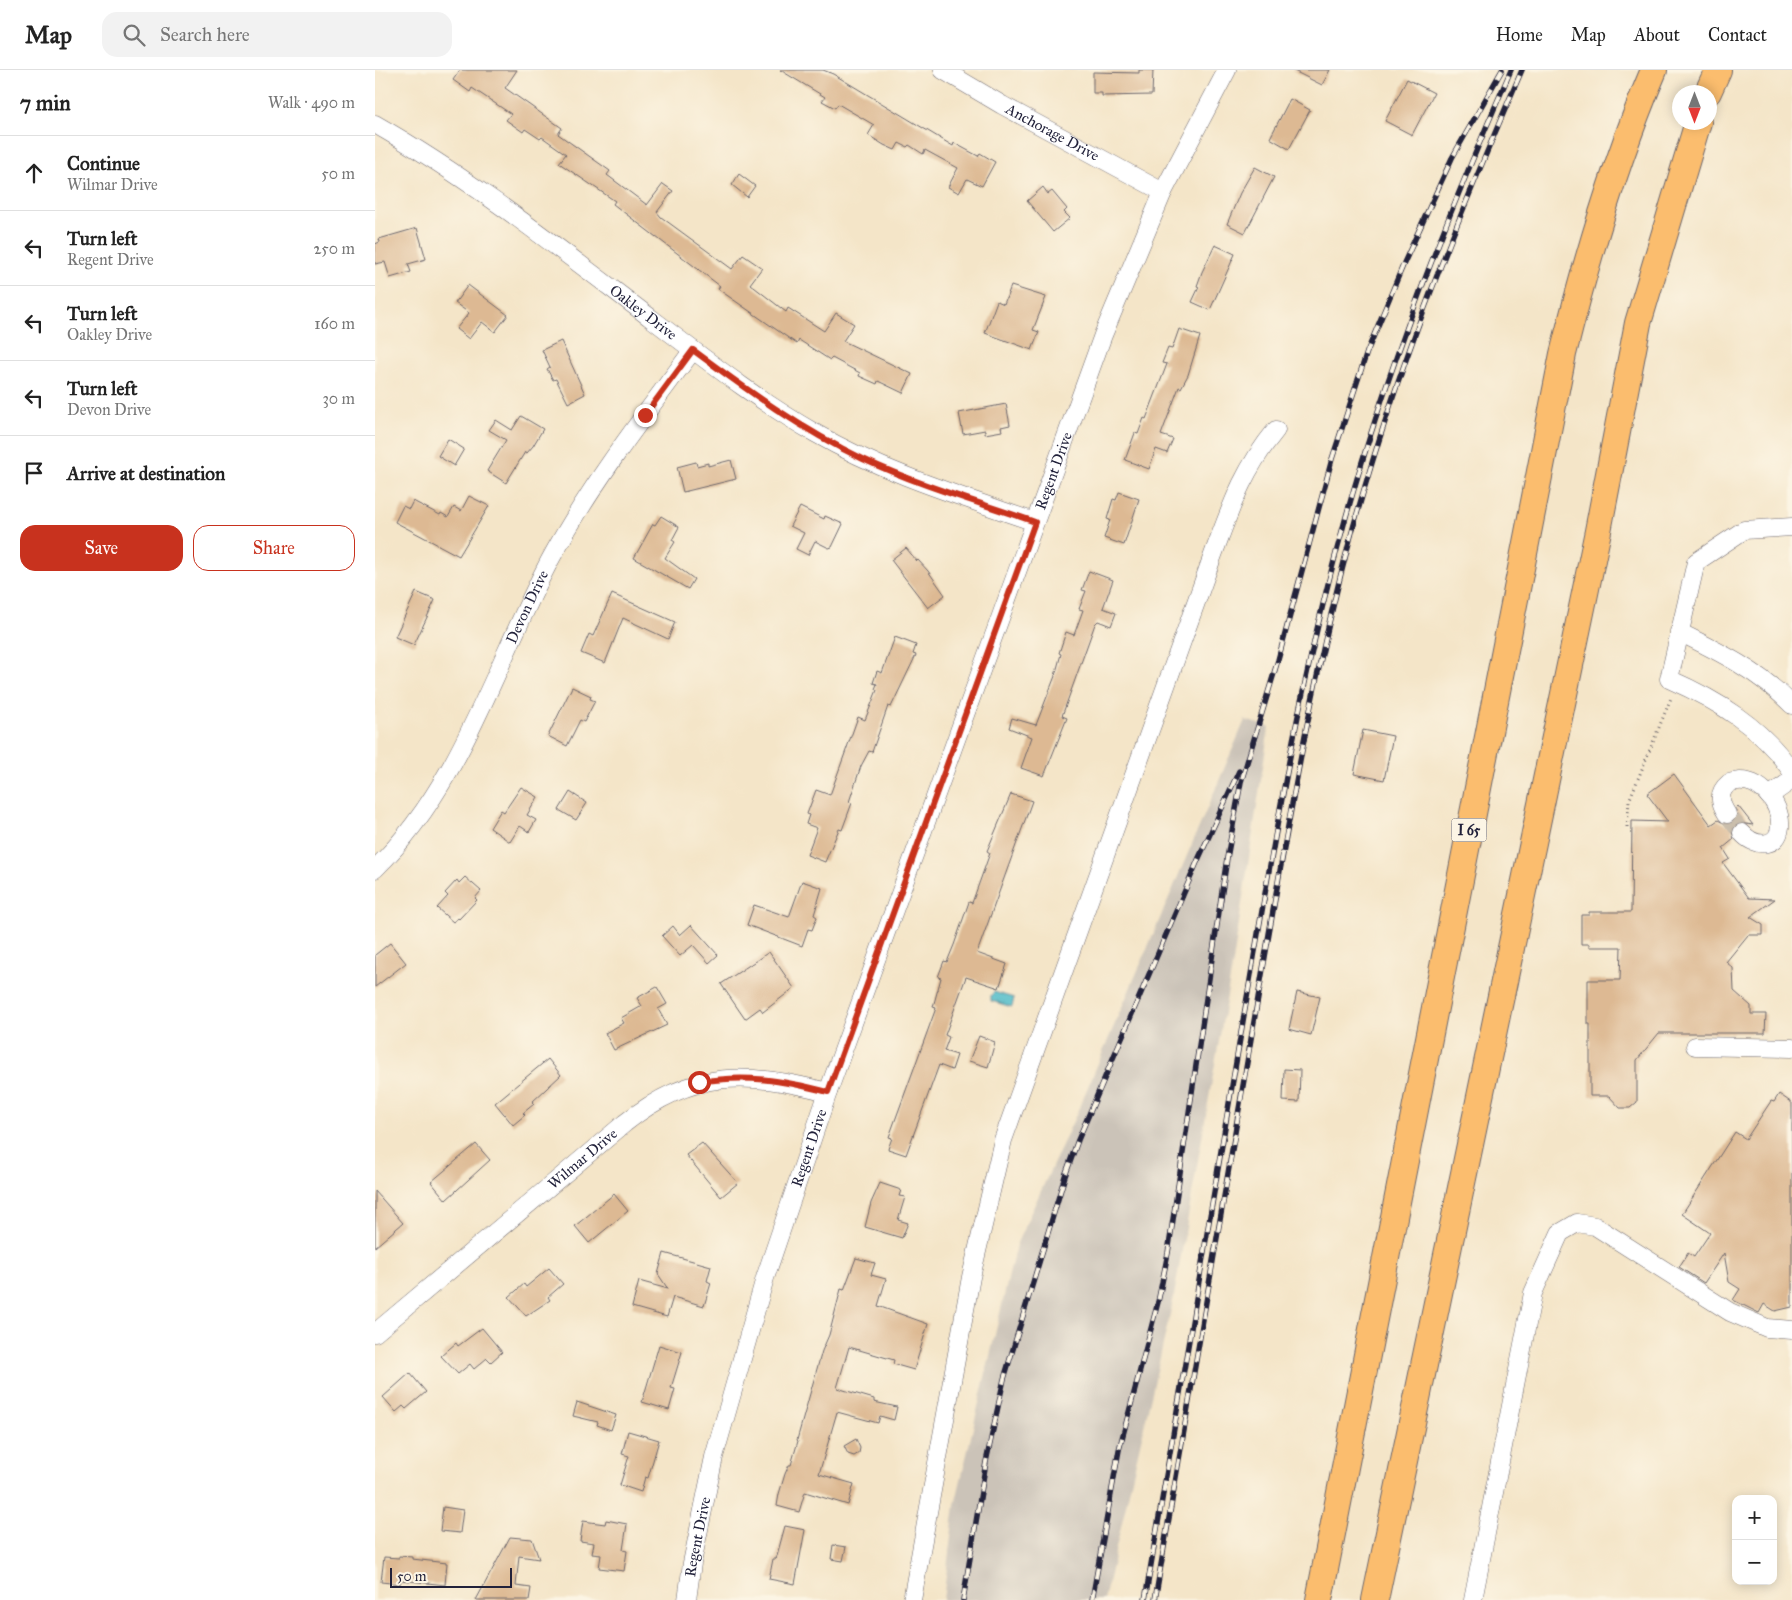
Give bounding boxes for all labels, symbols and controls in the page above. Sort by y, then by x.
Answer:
search box [102,12,452,57]
text: Map [25,20,72,50]
icon: search [120,21,148,49]
text: Search here [160,23,250,46]
text: Home [1496,24,1543,46]
text: Map [1571,24,1606,46]
text: About [1634,24,1680,46]
text: Contact [1708,24,1767,46]
north arrow [1672,85,1717,130]
text: 7 min [20,90,71,116]
text: Walk · 490 m [268,93,355,112]
street label: Anchorage Drive [1002,99,1102,165]
text: Continue [67,152,140,175]
icon: ahead [20,159,48,187]
text: 50 m [321,164,355,183]
text: Wilmar Drive [67,175,158,194]
text: Turn left [67,227,137,250]
icon: left [20,234,48,262]
text: 250 m [314,239,355,258]
text: Regent Drive [67,250,154,269]
street label: Oakley Drive [606,281,681,344]
text: Turn left [67,302,137,325]
icon: left [20,309,48,337]
text: 160 m [314,314,355,333]
text: Oakley Drive [67,325,152,344]
text: Turn left [67,377,137,400]
icon: left [20,384,48,412]
text: 30 m [322,389,355,408]
text: Devon Drive [67,400,151,419]
route end [634,404,657,427]
street label: Regent Drive [1031,430,1076,512]
icon: arrive [20,459,48,487]
text: Arrive at destination [67,462,225,485]
button: Save [20,525,183,571]
button: Share [193,525,355,571]
street label: Devon Drive [502,567,552,646]
road number: I 65 [1451,818,1487,842]
route start [688,1071,711,1094]
street label: Regent Drive [787,1107,831,1189]
street label: Wilmar Drive [544,1124,621,1193]
street label: Regent Drive [681,1495,714,1578]
map controls [1732,1495,1777,1585]
button: + [1732,1495,1777,1540]
button: − [1732,1540,1777,1585]
scale bar [390,1565,513,1588]
text: 50 m [397,1568,426,1585]

